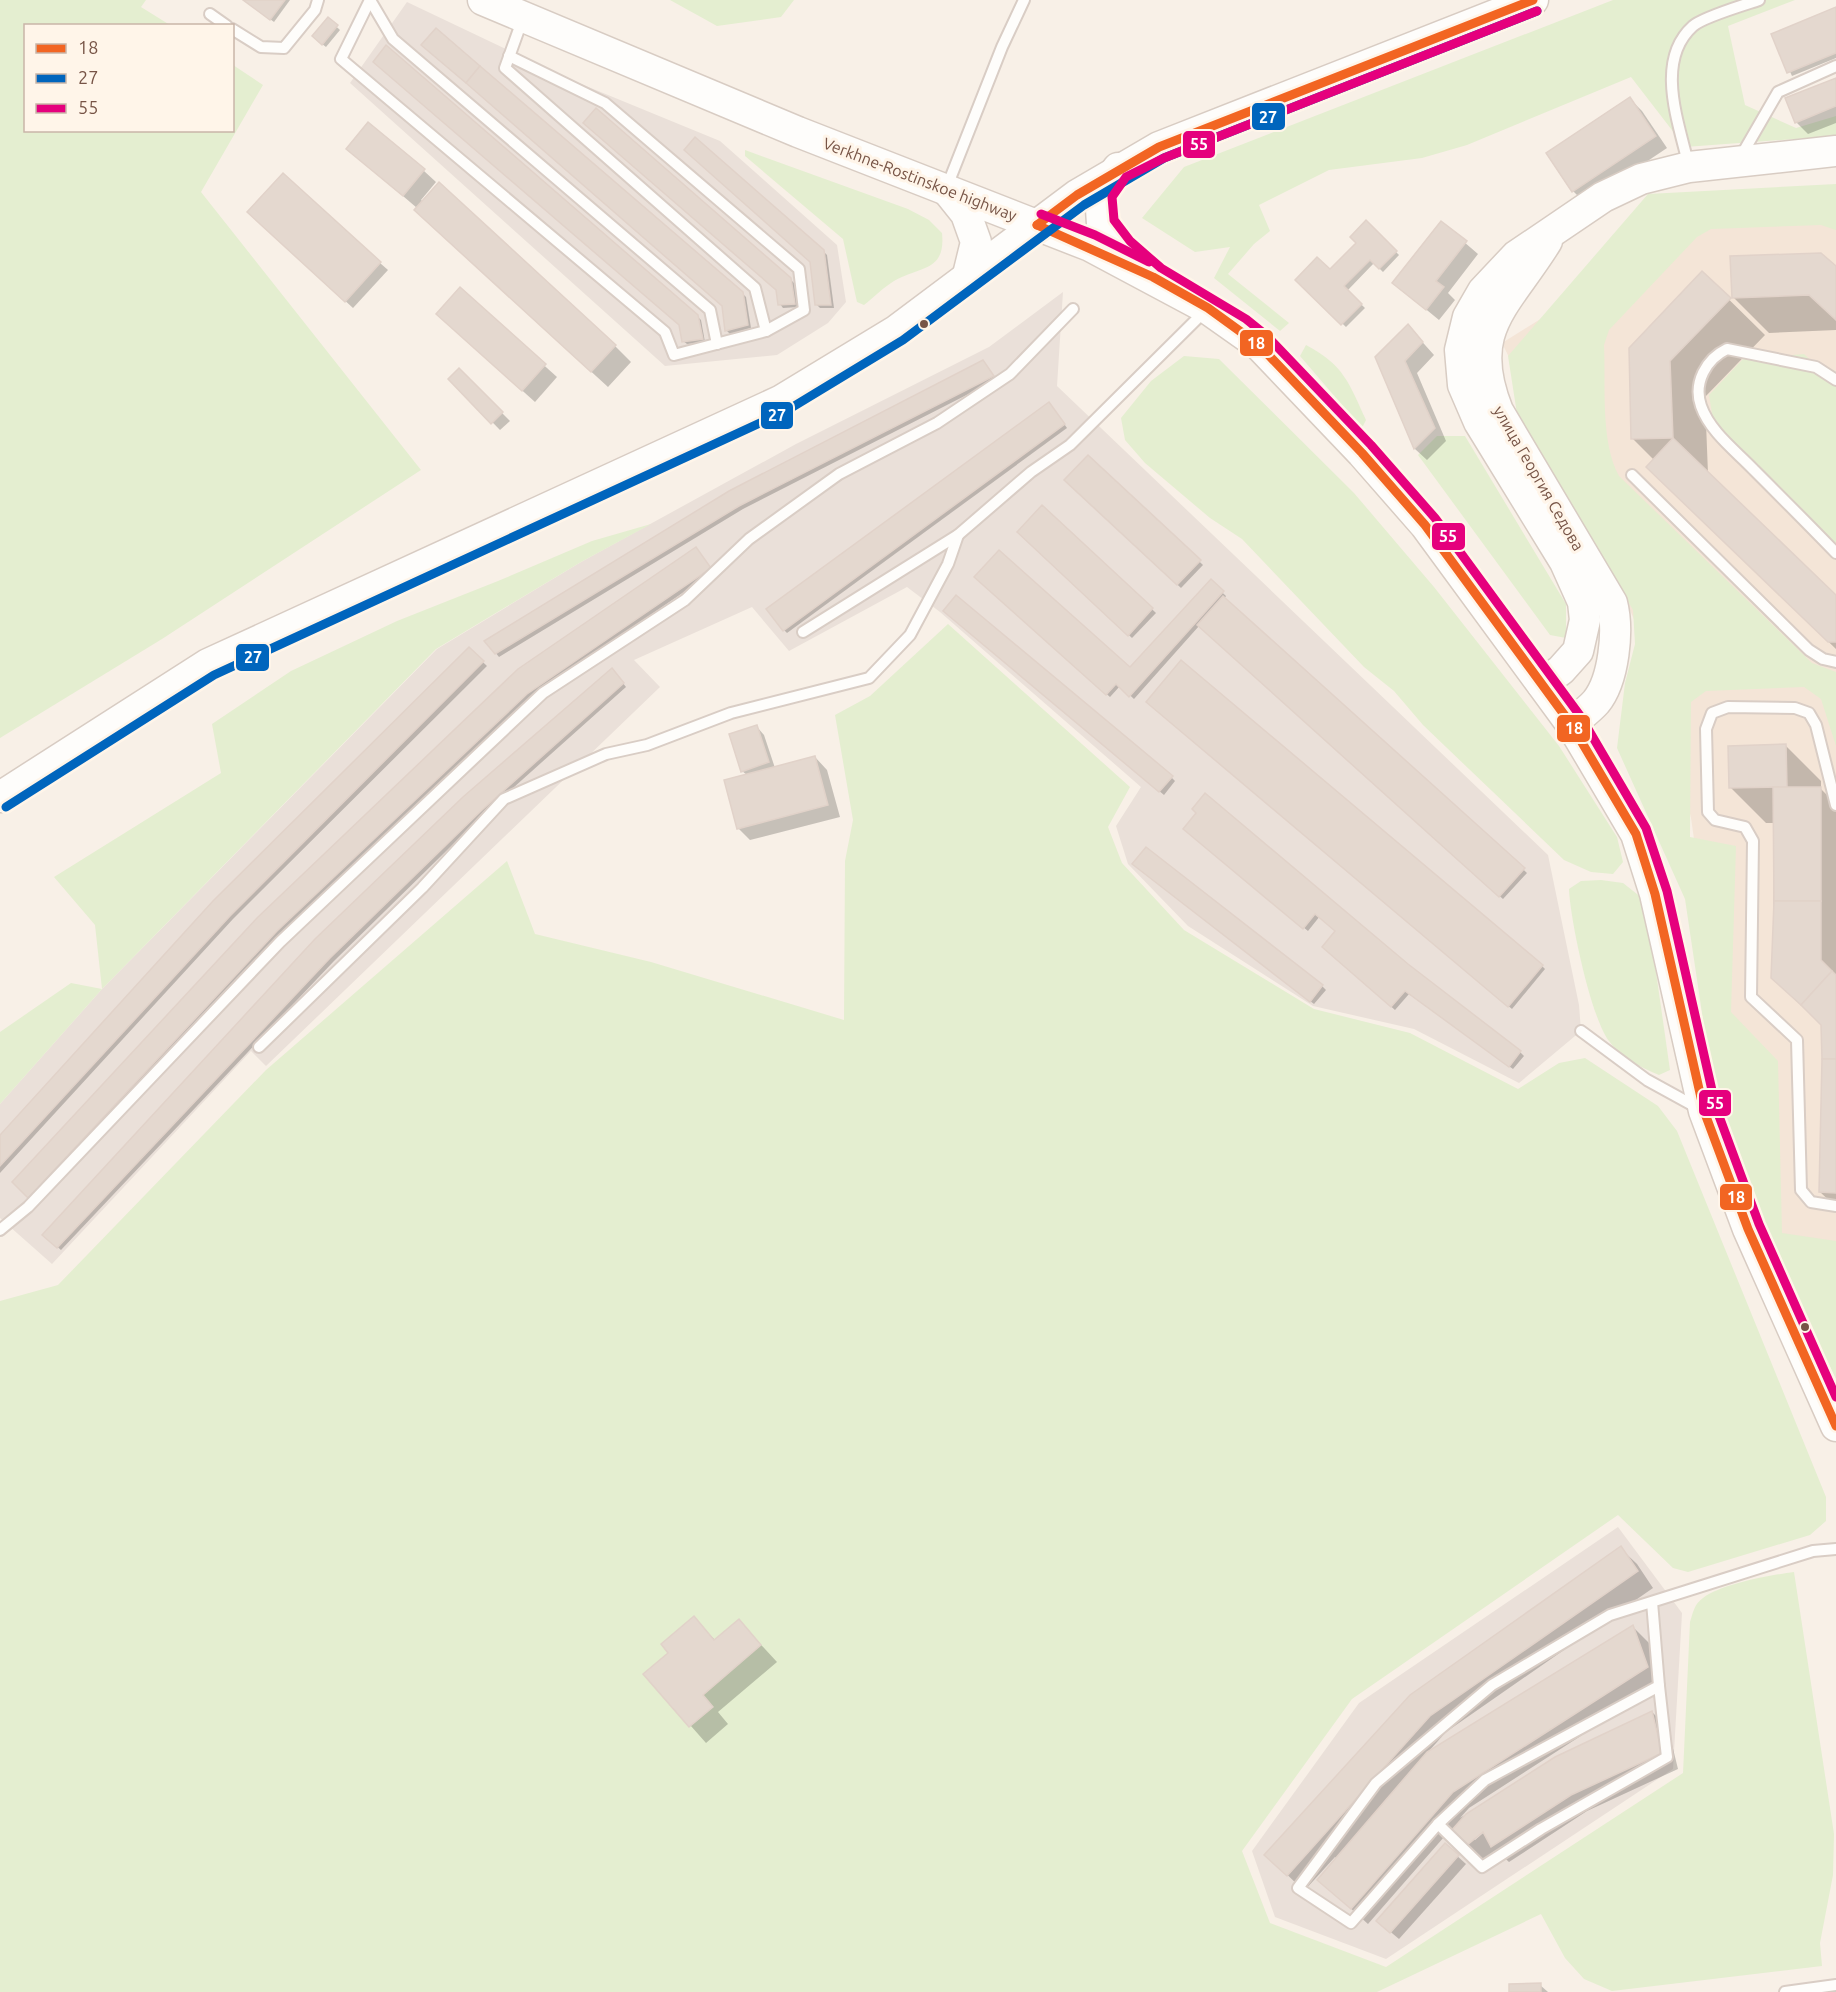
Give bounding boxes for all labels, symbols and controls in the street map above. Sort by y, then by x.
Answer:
legend [24,24,234,132]
text: 18 [78,37,98,57]
text: 27 [78,67,98,87]
text: 55 [78,97,98,117]
line badge: 27 [1251,102,1286,131]
text: 27 [1259,108,1277,126]
line badge: 55 [1182,130,1216,159]
street label: Verkhne-Rostinskoe highway [821,134,1020,224]
text: 55 [1190,135,1208,153]
unlabelled marker [918,318,930,330]
line badge: 18 [1239,329,1274,357]
text: 18 [1247,334,1265,352]
line badge: 27 [760,401,794,430]
street label: улица Георгия Седова [1490,402,1588,554]
text: 27 [768,406,786,424]
line badge: 55 [1431,522,1466,551]
text: 55 [1439,527,1457,545]
line badge: 27 [235,643,270,672]
text: 27 [244,648,262,666]
line badge: 18 [1556,714,1591,743]
text: 18 [1565,719,1583,737]
line badge: 55 [1698,1089,1732,1117]
text: 55 [1706,1094,1724,1112]
line badge: 18 [1719,1183,1753,1211]
text: 18 [1727,1188,1745,1206]
unlabelled marker [1799,1321,1811,1333]

